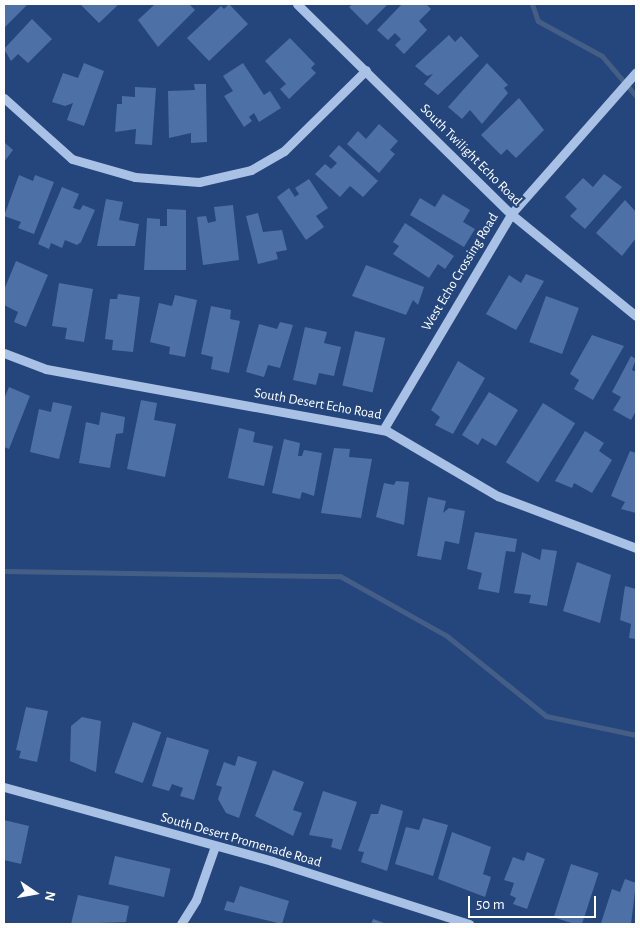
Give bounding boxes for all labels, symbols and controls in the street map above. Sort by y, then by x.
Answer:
street label: South Twilight Echo Road [417,101,525,209]
street label: West Echo Crossing Road [418,210,502,334]
street label: South Desert Echo Road [253,385,383,423]
street label: South Desert Promenade Road [159,809,323,871]
north arrow [10,868,60,918]
scale bar [470,886,598,918]
text: N [42,890,58,902]
text: 50 m [476,897,505,912]

